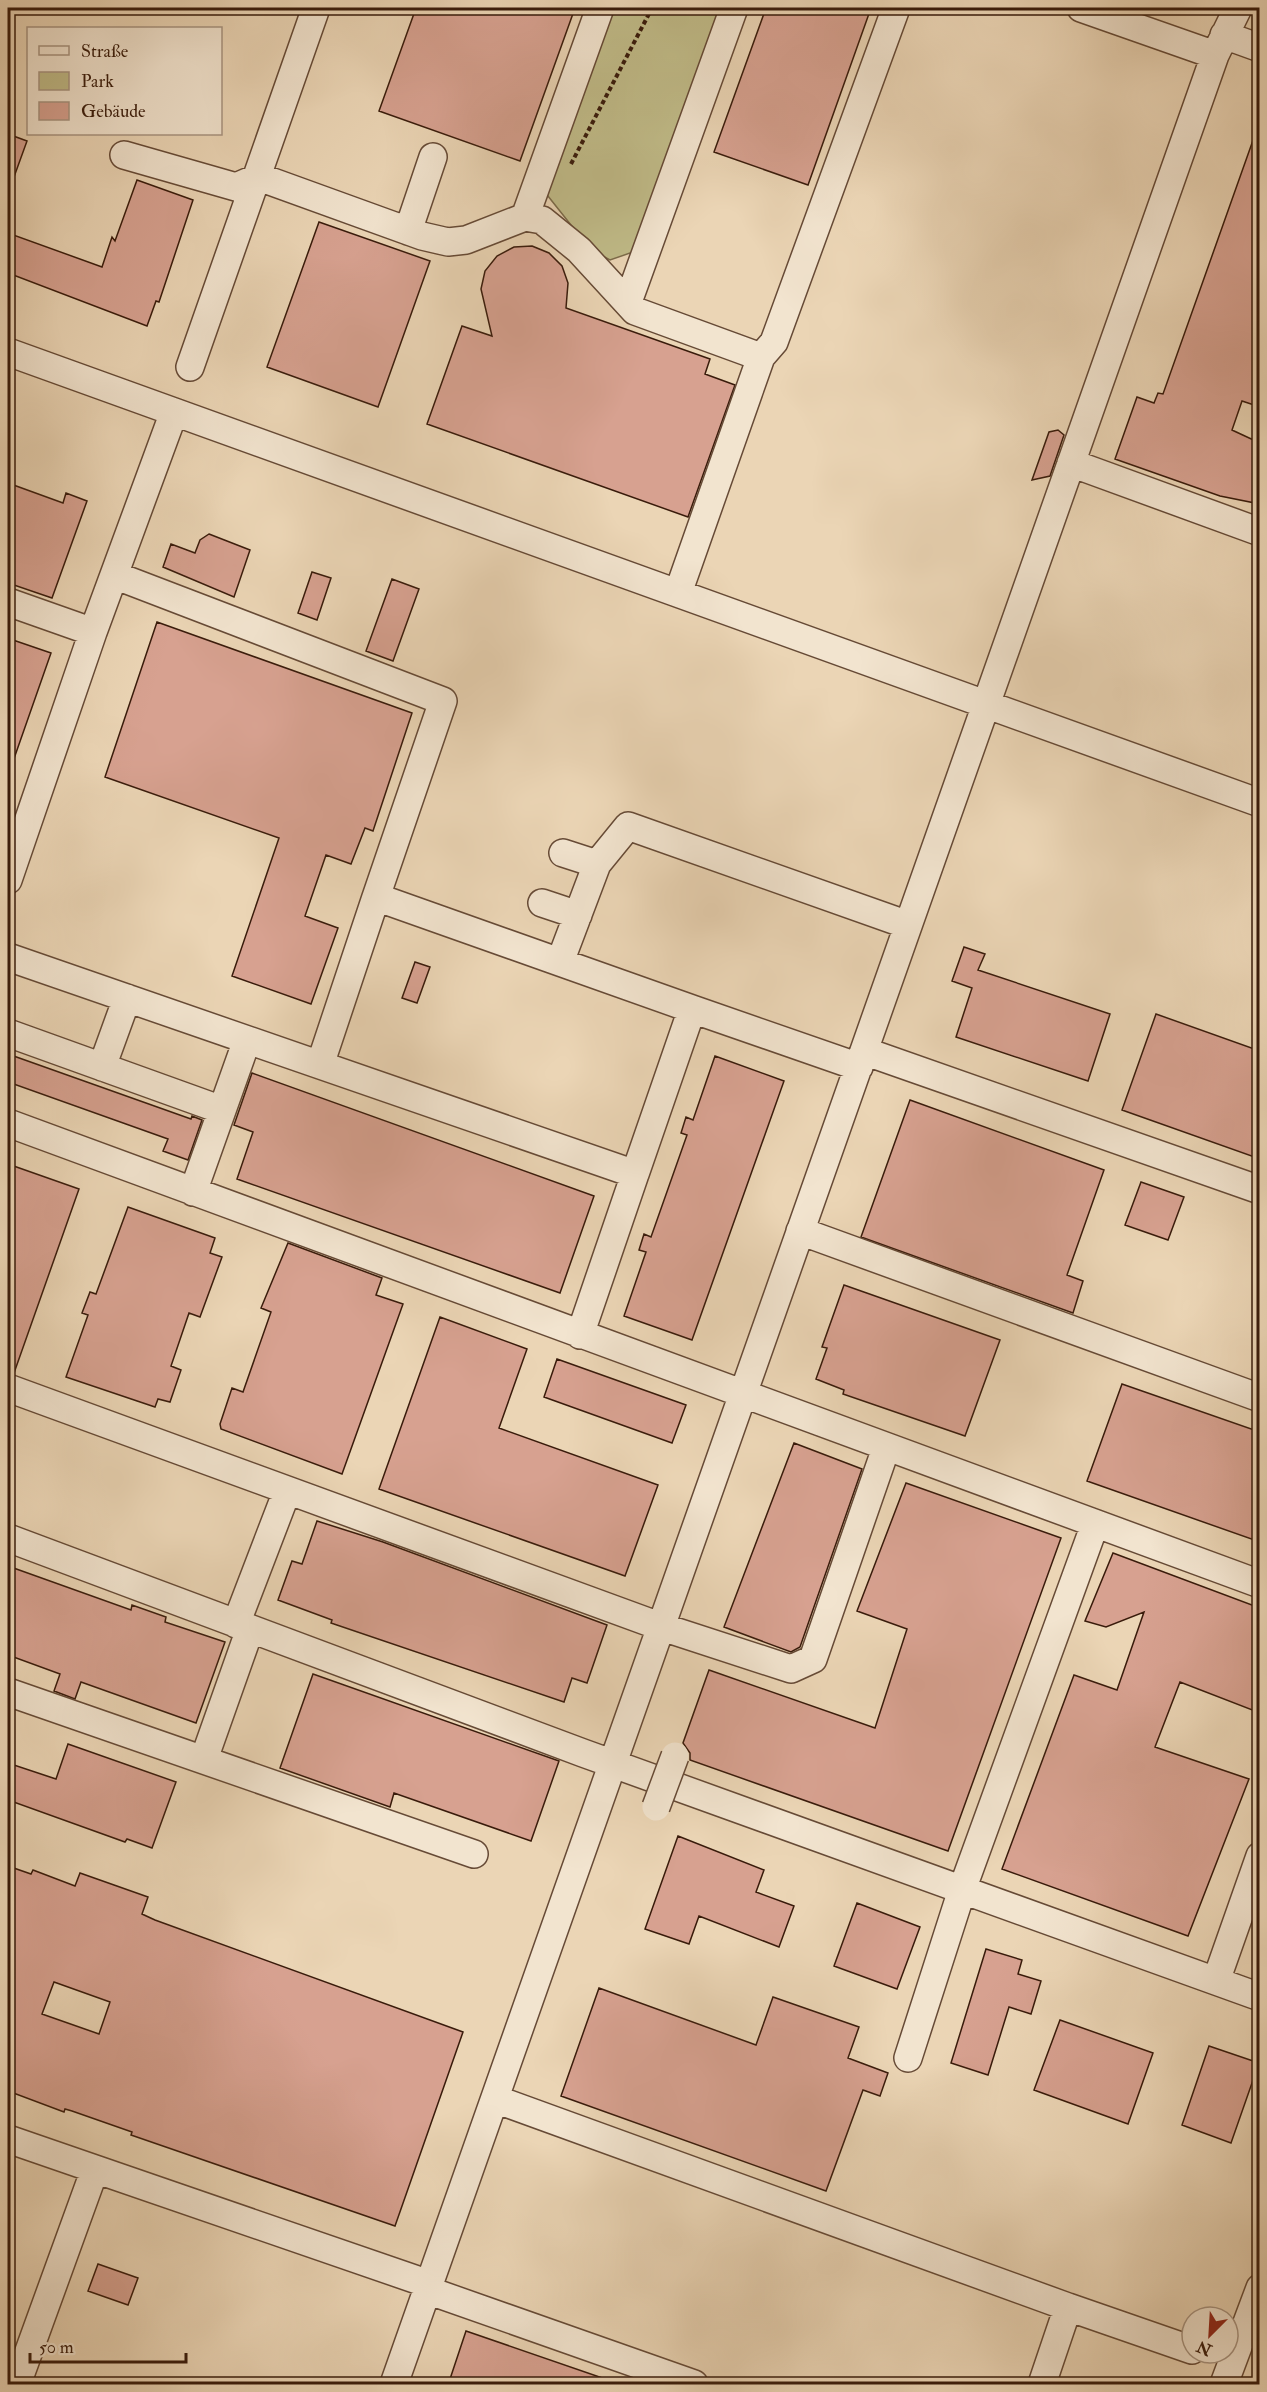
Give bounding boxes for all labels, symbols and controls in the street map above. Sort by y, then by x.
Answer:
legend [27,27,222,135]
text: Straße [81,40,129,63]
text: Park [81,70,114,93]
text: Gebäude [81,100,146,123]
north arrow [1180,2305,1240,2365]
scale bar [30,2326,186,2364]
text: N [1193,2335,1216,2360]
text: 50 m [39,2336,74,2359]

